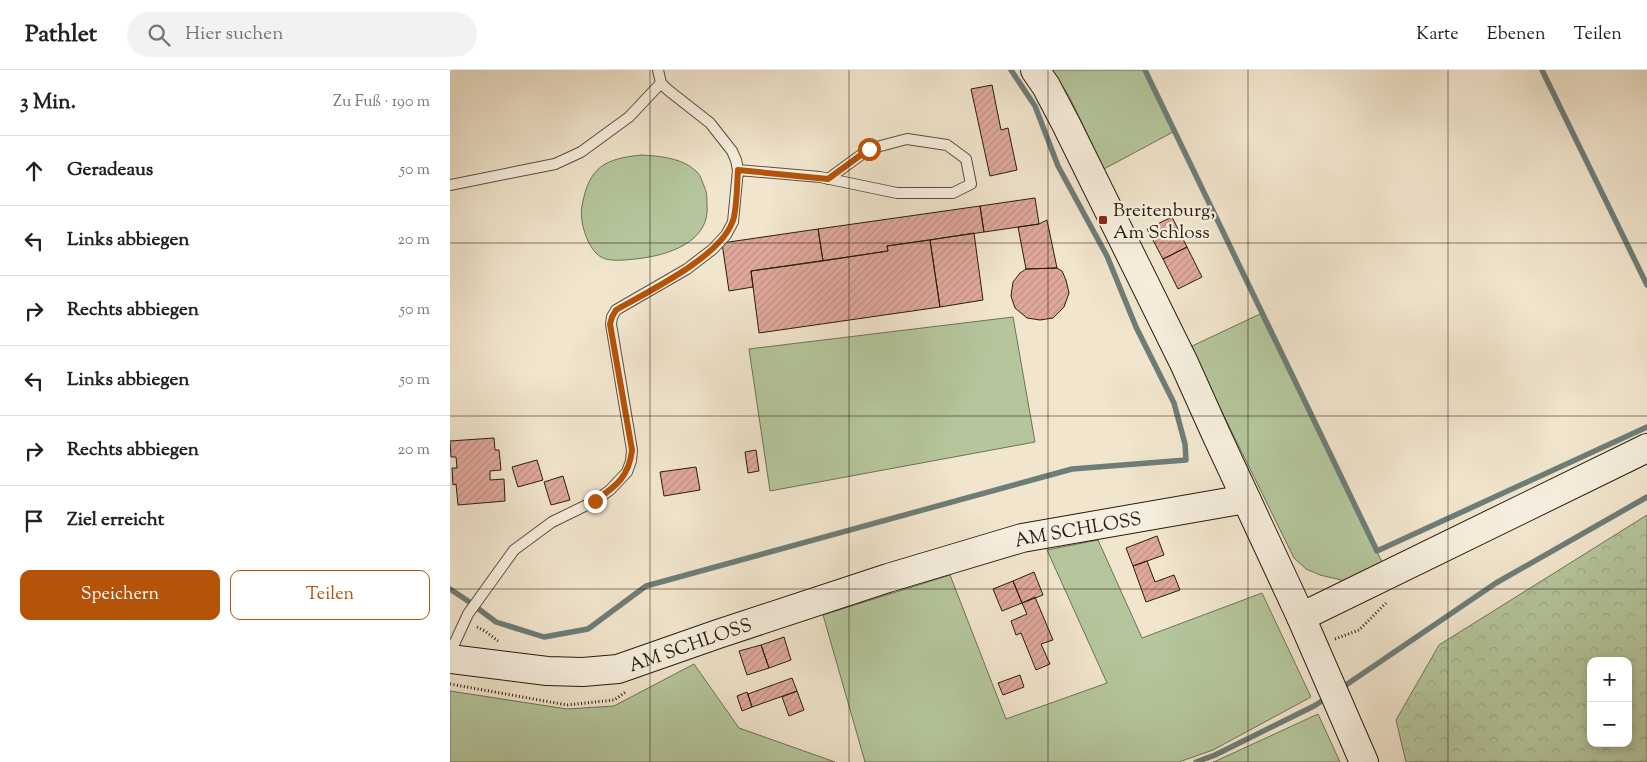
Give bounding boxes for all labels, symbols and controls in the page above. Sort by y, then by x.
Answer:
search box [127,12,477,57]
text: Pathlet [25,18,97,52]
icon: search [145,21,173,49]
text: Hier suchen [185,21,283,48]
text: Karte [1416,22,1459,48]
text: Ebenen [1487,22,1546,48]
text: Teilen [1574,22,1622,48]
text: 3 Min. [20,88,76,118]
text: Zu Fuß · 190 m [333,91,430,114]
route start [858,138,881,161]
icon: ahead [20,157,48,185]
text: Geradeaus [67,157,153,184]
text: 50 m [399,159,430,182]
place label: Breitenburg, Am Schloss [1113,198,1215,247]
marker: Breitenburg, Am Schloss [1097,214,1109,226]
icon: left [20,227,48,255]
text: Links abbiegen [67,227,190,254]
text: 20 m [397,229,430,252]
icon: right [20,297,48,325]
text: Rechts abbiegen [67,297,199,324]
text: 50 m [399,299,430,322]
icon: left [20,367,48,395]
text: Links abbiegen [67,367,190,394]
text: 50 m [399,369,430,392]
icon: right [20,437,48,465]
text: Rechts abbiegen [67,437,199,464]
text: 20 m [397,439,430,462]
route end [584,490,607,513]
street label: AM SCHLOSS [1011,506,1144,556]
icon: arrive [20,507,48,535]
text: Ziel erreicht [67,507,164,534]
button: Speichern [20,570,220,620]
button: Teilen [230,570,430,620]
street label: AM SCHLOSS [625,613,756,680]
map controls [1587,657,1632,747]
button: + [1587,657,1632,702]
button: − [1587,702,1632,747]

